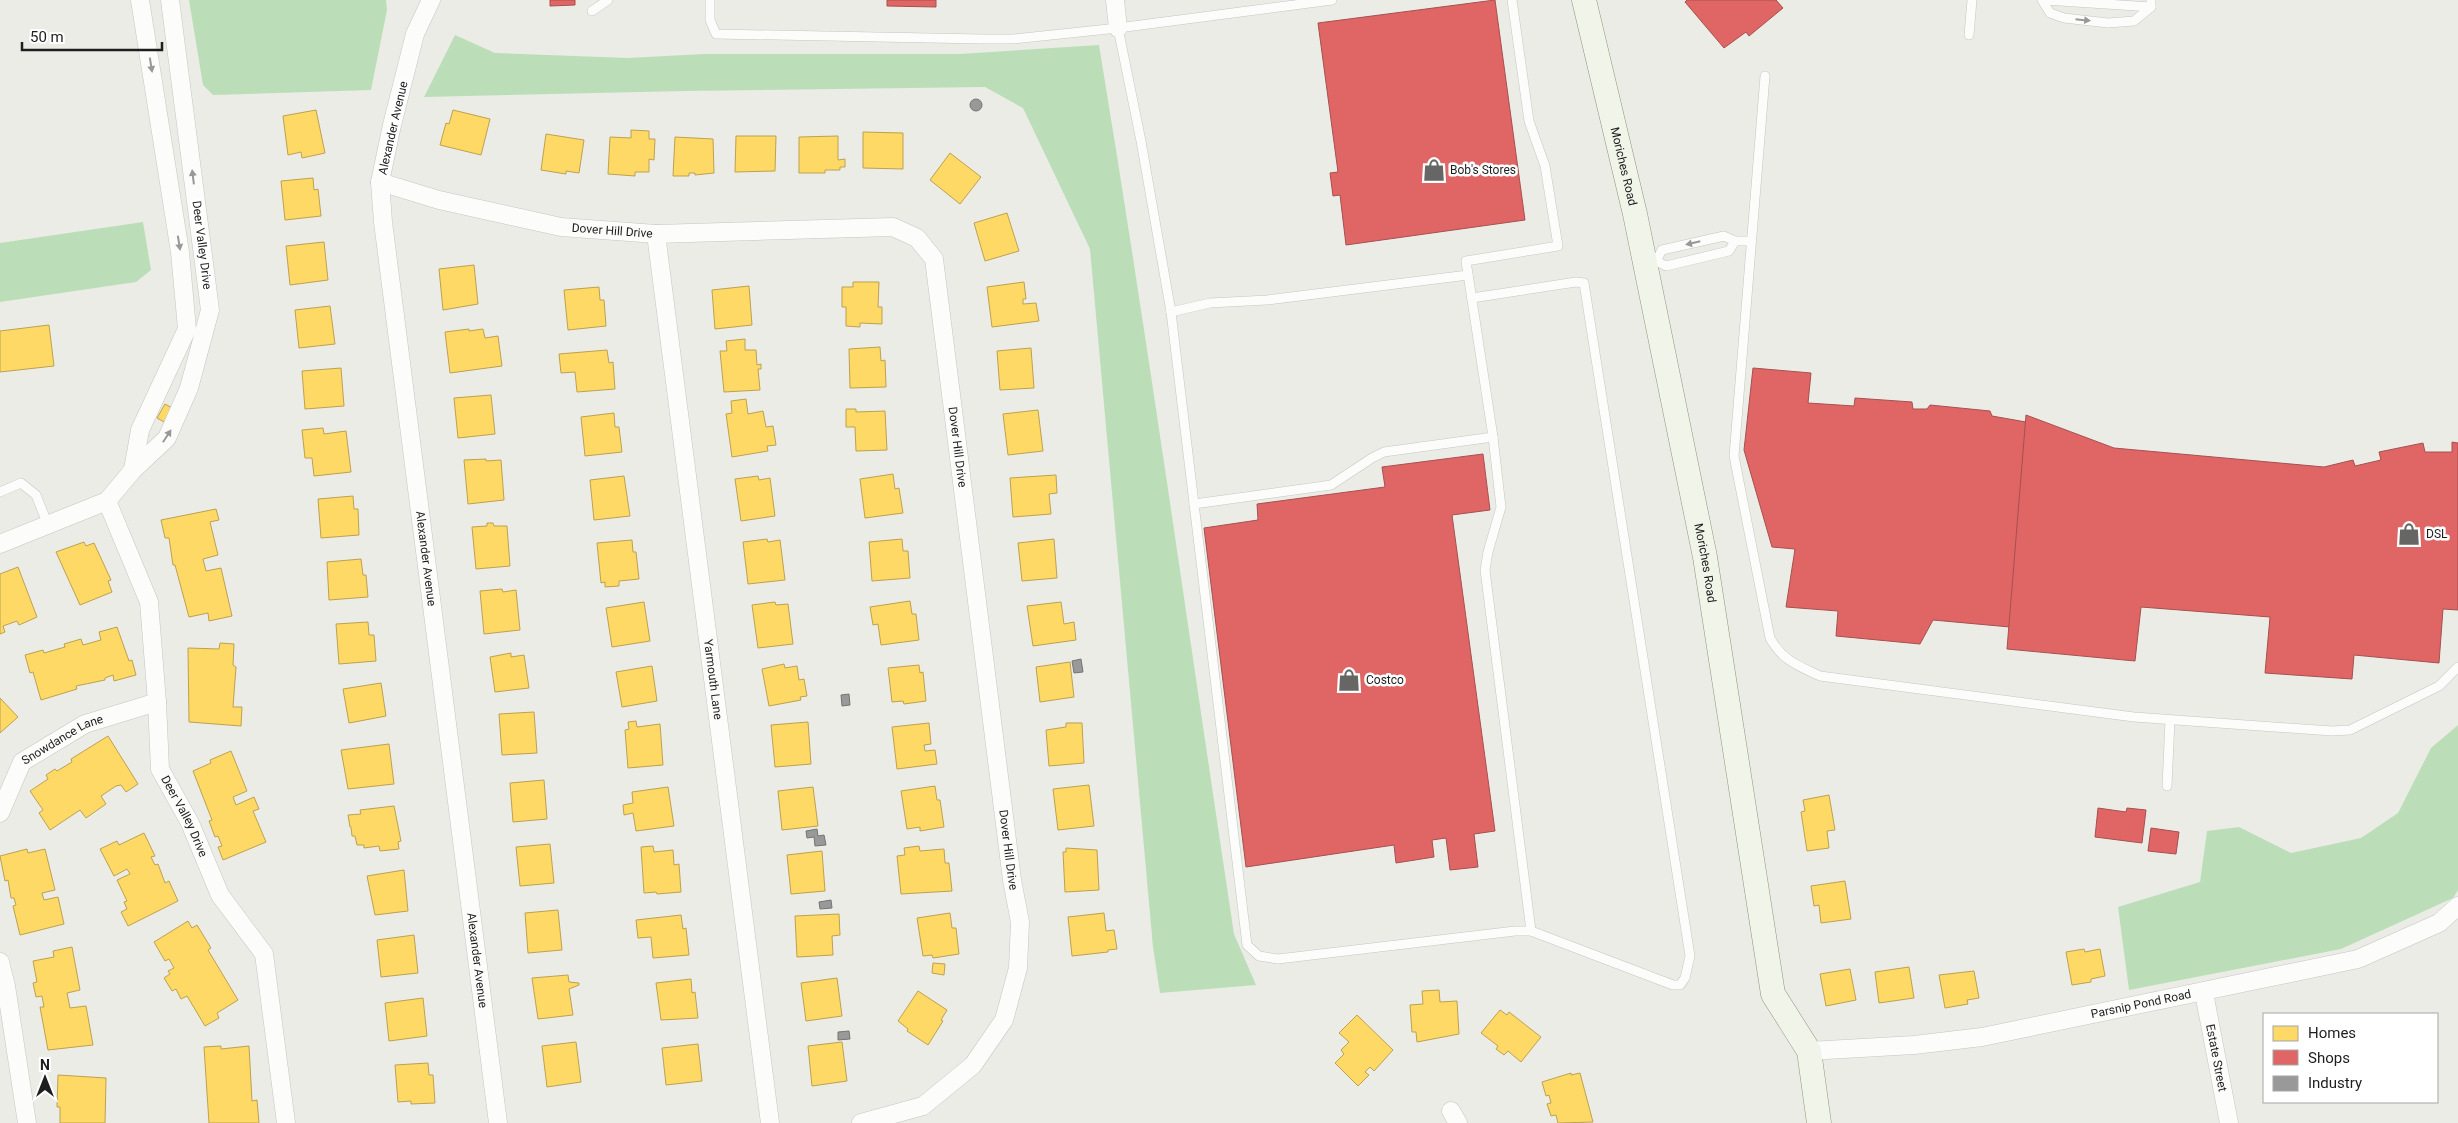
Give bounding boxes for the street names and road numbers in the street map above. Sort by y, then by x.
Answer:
street label: Alexander Avenue [375,80,411,176]
street label: Moriches Road [1608,126,1640,207]
street label: Deer Valley Drive [190,200,214,290]
street label: Dover Hill Drive [571,221,653,241]
street label: Dover Hill Drive [946,406,970,488]
street label: Alexander Avenue [413,510,439,607]
street label: Moriches Road [1691,522,1719,604]
street label: Yarmouth Lane [701,638,725,720]
street label: Snowdance Lane [19,712,105,768]
street label: Deer Valley Drive [158,773,210,859]
street label: Dover Hill Drive [996,809,1021,891]
street label: Alexander Avenue [464,912,490,1009]
street label: Parsnip Pond Road [2090,987,2192,1021]
street label: Estate Street [2203,1023,2230,1093]

